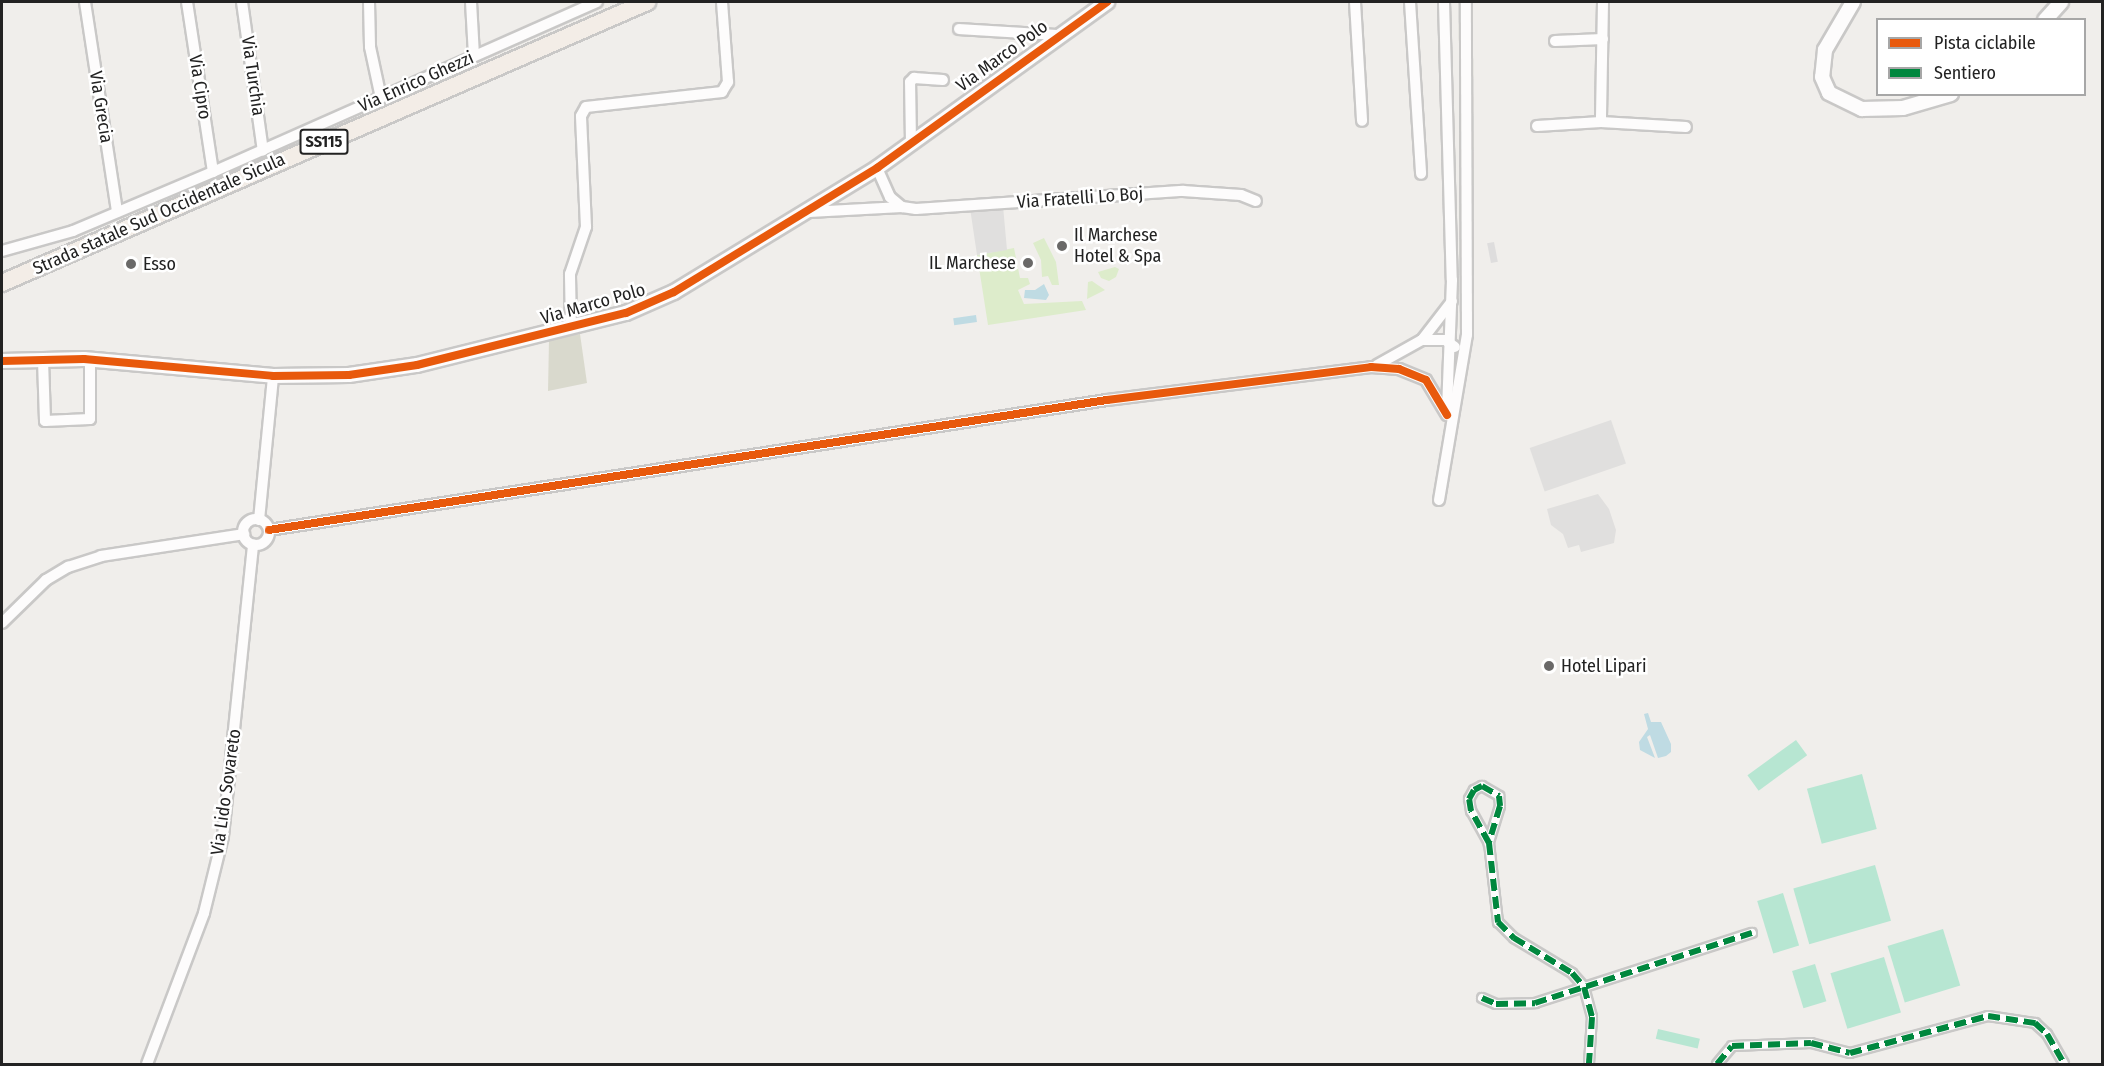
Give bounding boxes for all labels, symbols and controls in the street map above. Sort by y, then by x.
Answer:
street label: Via Marco Polo [952,16,1052,96]
legend [1876,18,2086,96]
text: Pista ciclabile [1934,32,2036,54]
street label: Via Turchia [237,35,269,117]
street label: Via Enrico Ghezzi [355,47,477,117]
street label: Via Cipro [184,53,216,121]
text: Sentiero [1934,62,1996,84]
street label: Via Grecia [85,69,117,145]
road number: SS115 [298,129,350,155]
street label: Strada statale Sud Occidentale Sicula [30,148,288,280]
street label: Via Fratelli Lo Boj [1016,183,1144,213]
place label: Il Marchese Hotel & Spa [1074,225,1161,268]
marker: Il Marchese Hotel & Spa [1055,239,1069,253]
place label: IL Marchese [929,252,1016,274]
place label: Esso [143,253,176,275]
marker: IL Marchese [1021,256,1035,270]
marker: Esso [124,257,138,271]
street label: Via Marco Polo [538,279,648,329]
place label: Hotel Lipari [1561,655,1646,677]
marker: Hotel Lipari [1542,659,1556,673]
street label: Via Lido Sovareto [206,727,246,857]

